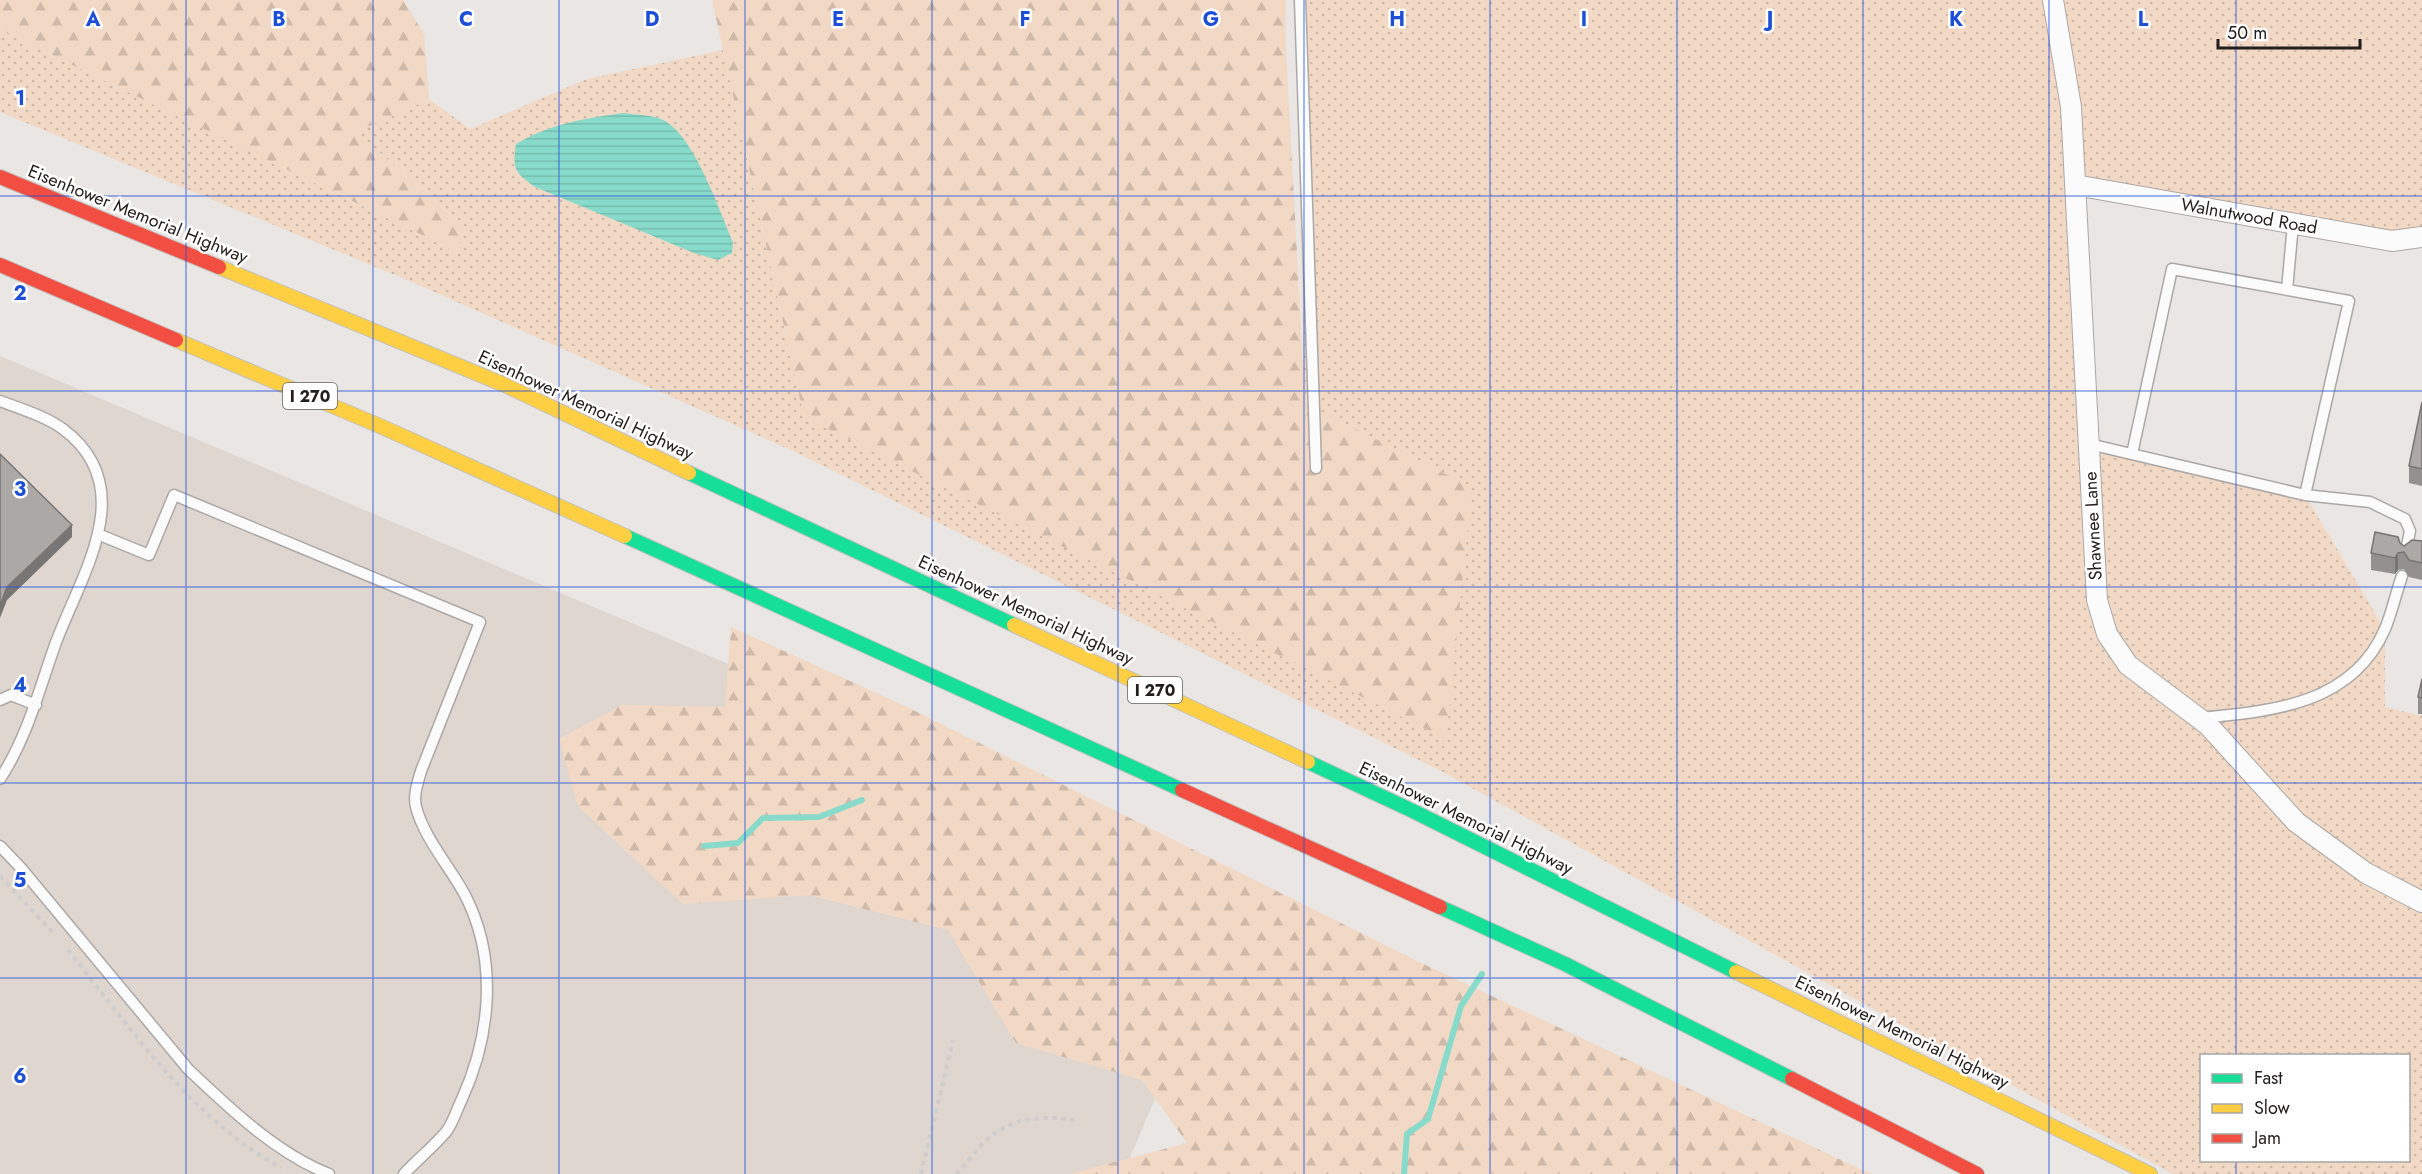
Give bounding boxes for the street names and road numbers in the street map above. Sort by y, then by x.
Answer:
street label: Eisenhower Memorial Highway [24,158,252,270]
street label: Walnutwood Road [2179,191,2319,241]
street label: Eisenhower Memorial Highway [474,344,698,466]
road number: I 270 [283,383,337,409]
street label: Shawnee Lane [2077,471,2109,581]
street label: Eisenhower Memorial Highway [914,549,1138,671]
road number: I 270 [1128,677,1182,703]
street label: Eisenhower Memorial Highway [1355,755,1577,881]
street label: Eisenhower Memorial Highway [1791,969,2013,1095]

